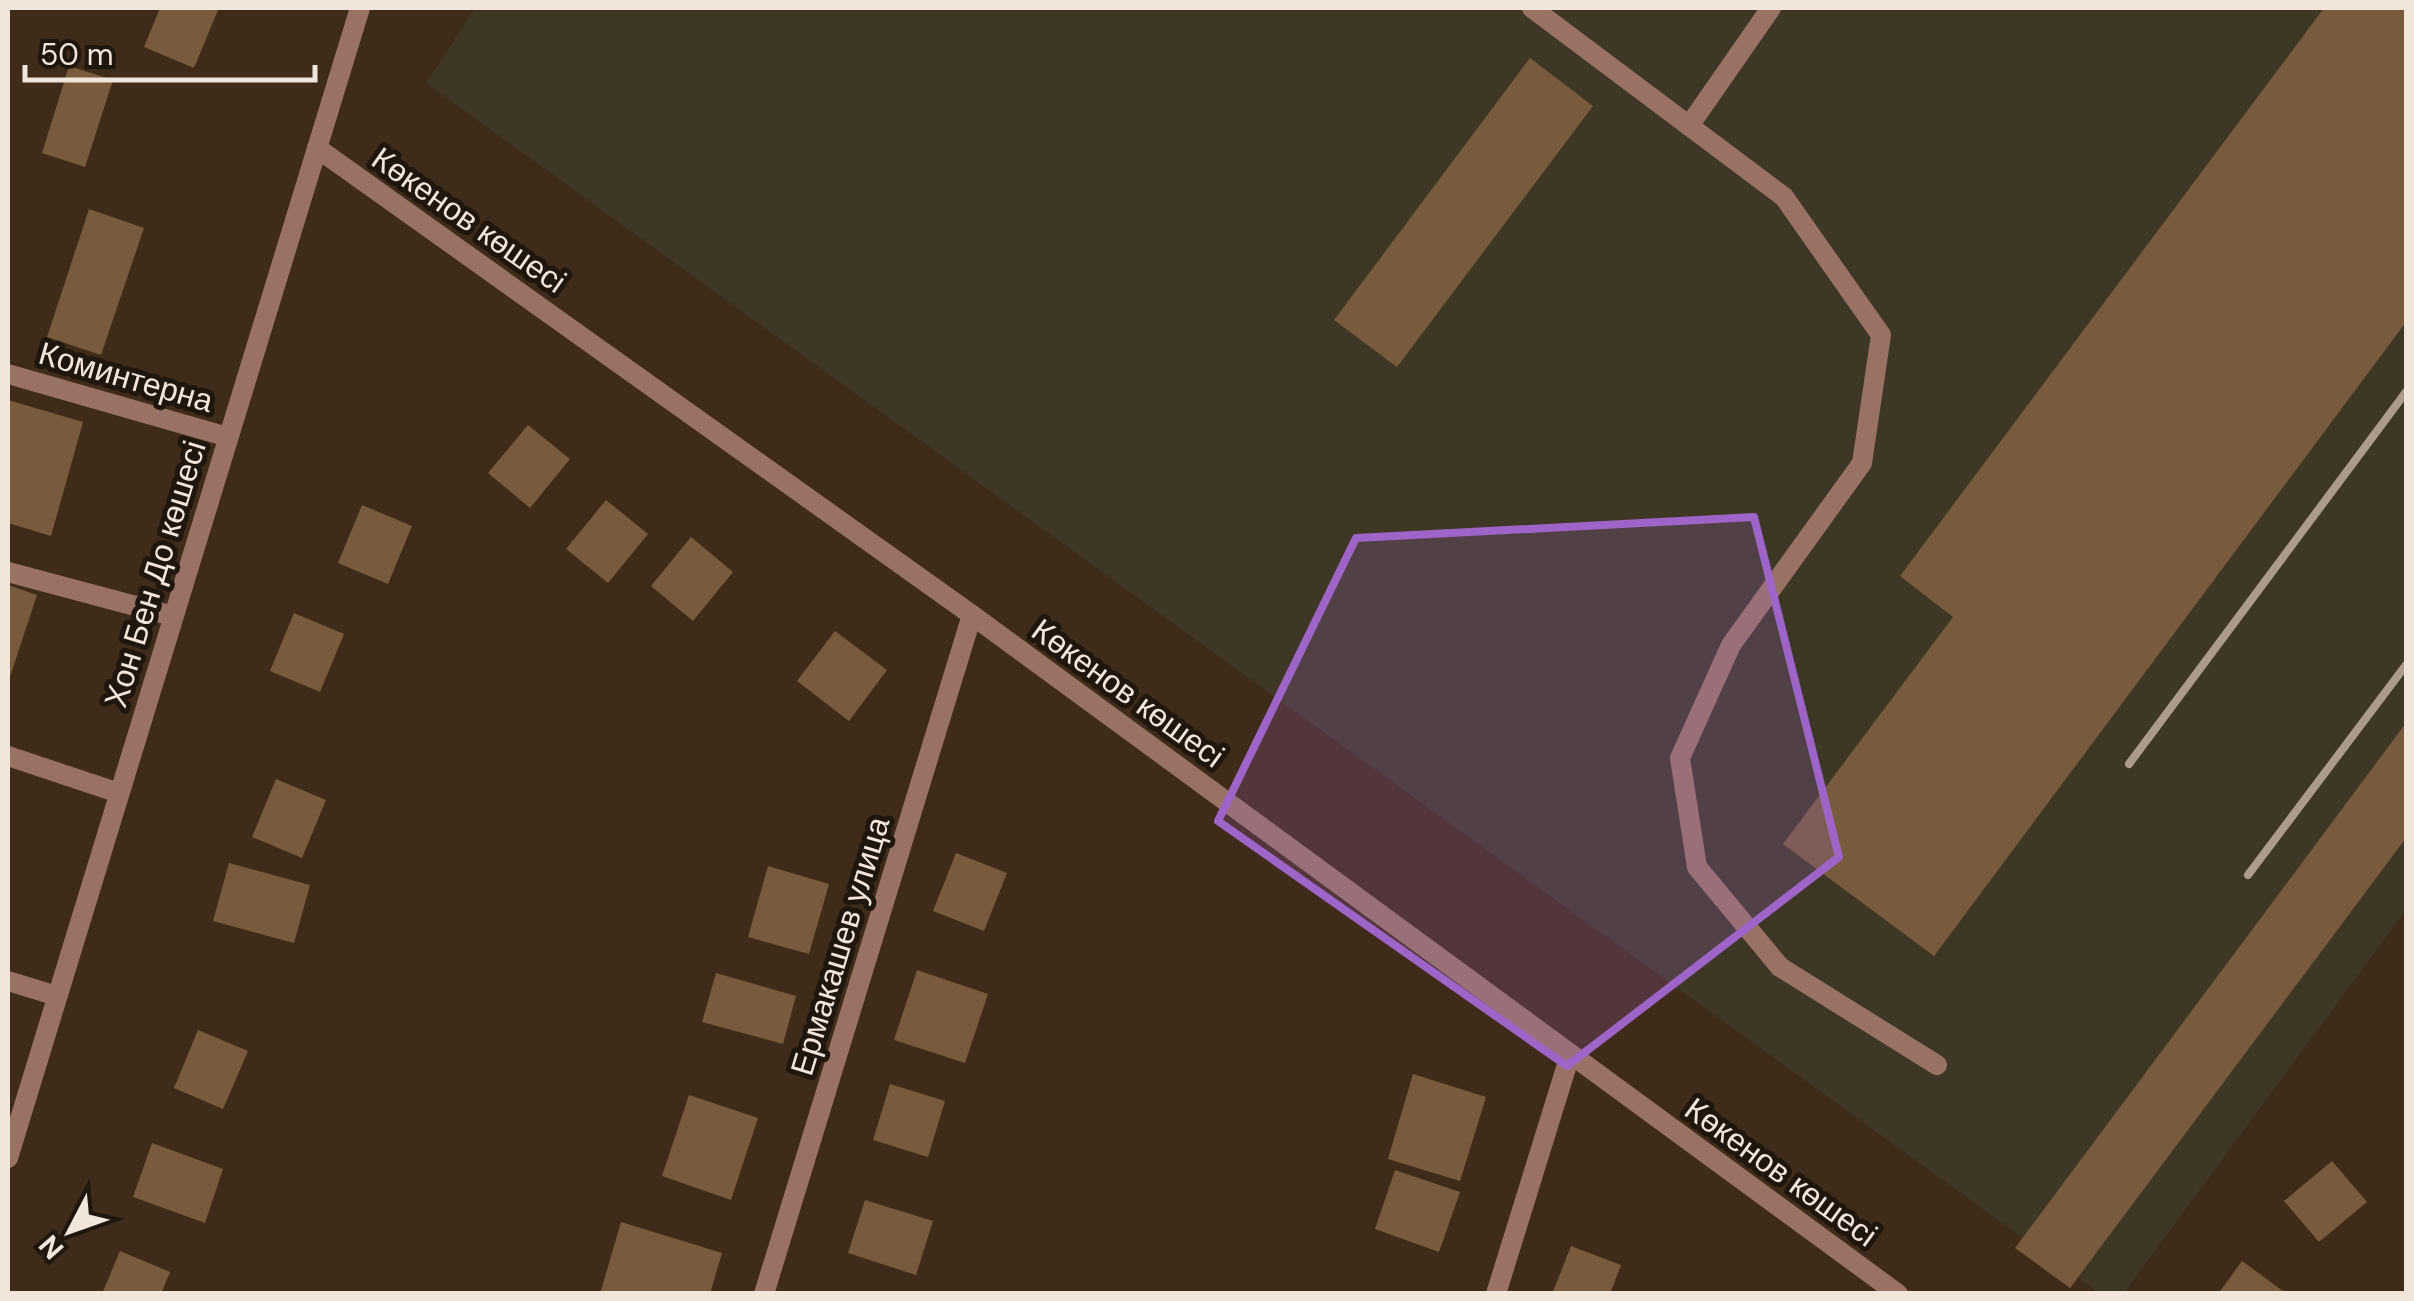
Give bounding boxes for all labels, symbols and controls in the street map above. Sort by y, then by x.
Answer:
scale bar [25,20,315,82]
text: 50 m [40,35,114,74]
street label: Көкенов көшесі [364,137,574,303]
street label: Коминтерна [34,332,218,422]
street label: Хон Бен До көшесі [94,436,216,712]
street label: Көкенов көшесі [1023,609,1233,777]
street label: Ермакашев улица [781,811,899,1080]
street label: Көкенов көшесі [1676,1088,1886,1256]
north arrow [20,1181,120,1281]
text: N [31,1227,72,1267]

